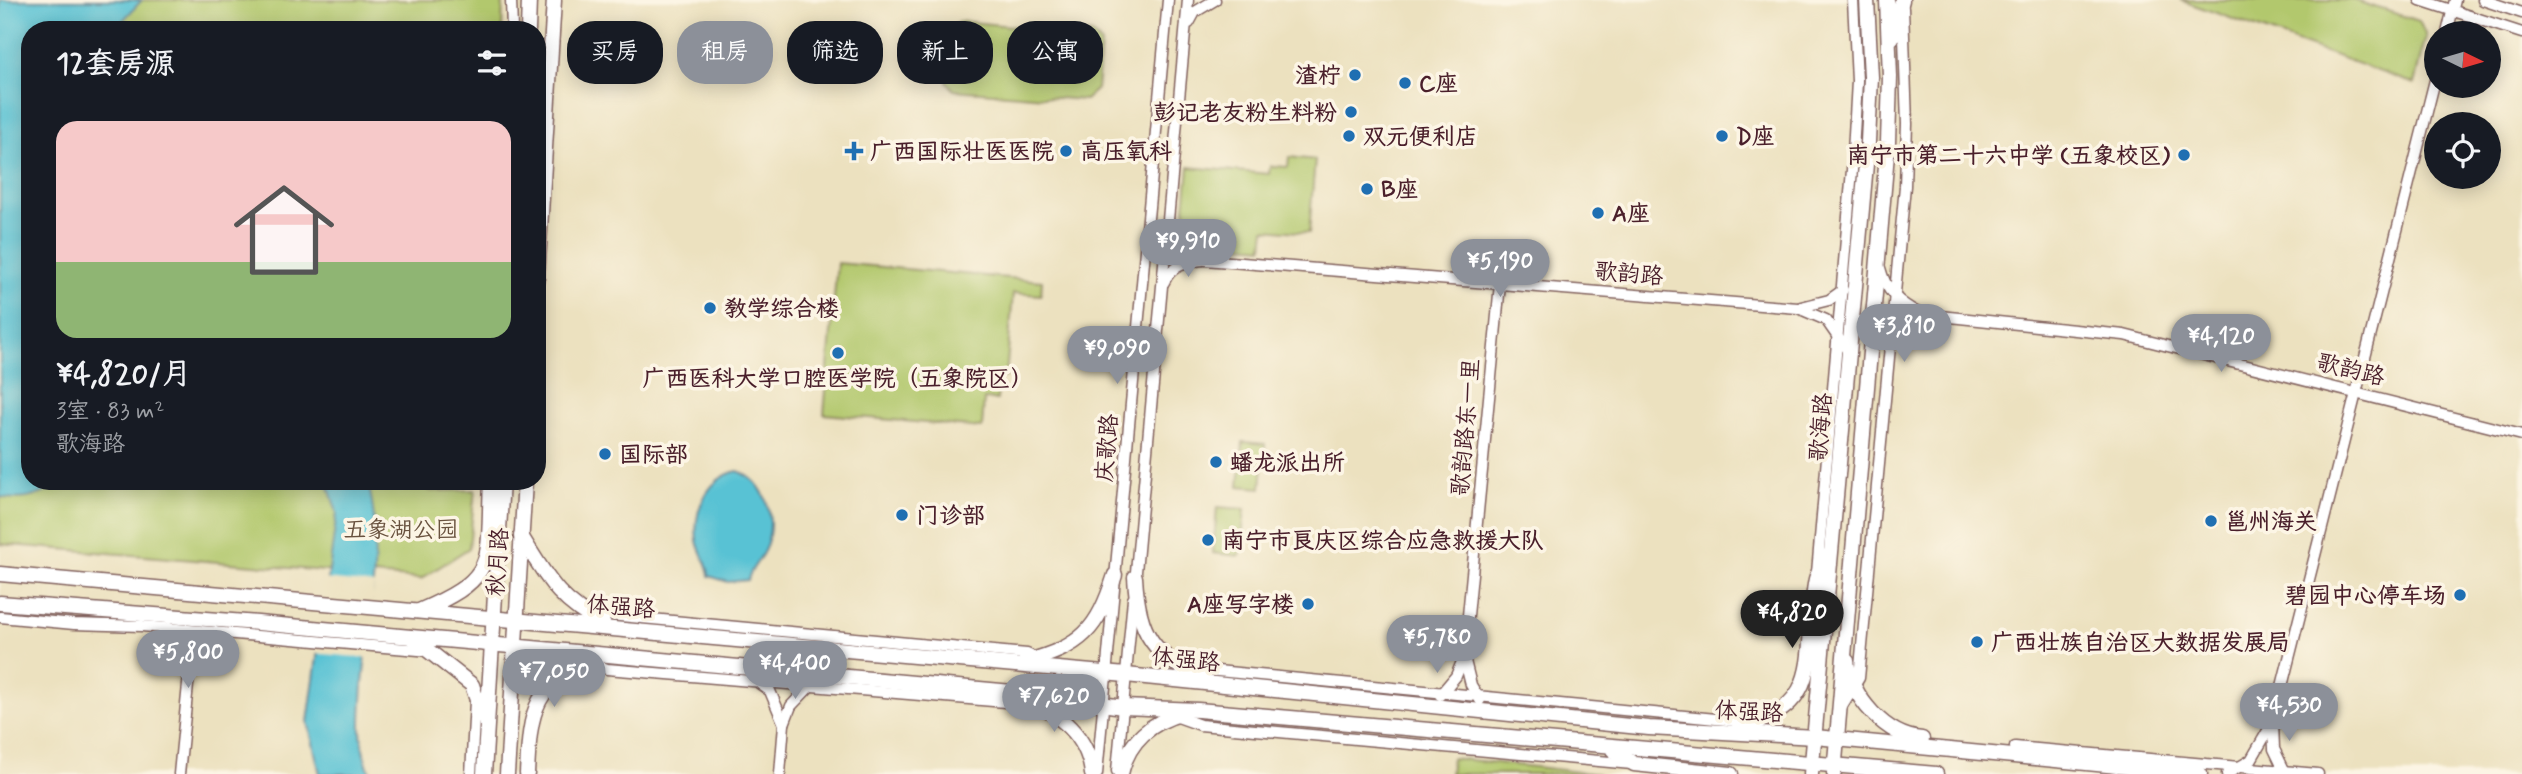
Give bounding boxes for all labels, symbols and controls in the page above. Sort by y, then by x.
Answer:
chip: 买房 [567,21,663,84]
chip: 租房 [677,21,773,84]
chip: 筛选 [787,21,883,84]
chip: 新上 [897,21,993,84]
chip: 公寓 [1007,21,1103,84]
north arrow [2424,21,2501,98]
map controls [2424,21,2501,189]
icon: filters [473,44,511,82]
text: 12套房源 [56,45,175,84]
place label: 渣柠 [1295,62,1341,92]
marker: 渣柠 [1347,67,1363,83]
place label: C座 [1419,70,1458,100]
marker: C座 [1397,75,1413,91]
place label: 彭记老友粉生料粉 [1153,99,1337,129]
marker: 彭记老友粉生料粉 [1343,104,1359,120]
button: locate [2424,112,2501,189]
place label: 双元便利店 [1363,123,1478,153]
place label: D座 [1736,123,1775,153]
marker: 双元便利店 [1341,128,1357,144]
marker: D座 [1714,128,1730,144]
place label: 广西国际壮医医院 [870,138,1054,168]
place label: 高压氧科 [1080,138,1172,168]
marker: 广西国际壮医医院 [844,141,864,161]
place label: 南宁市第二十六中学 (五象校区) [1847,142,2171,172]
marker: 高压氧科 [1058,143,1074,159]
marker: 南宁市第二十六中学 (五象校区) [2176,147,2192,163]
icon: home [221,167,347,293]
place label: B座 [1381,176,1419,206]
marker: B座 [1359,181,1375,197]
place label: A座 [1612,200,1650,230]
marker: A座 [1590,205,1606,221]
pin: ¥9,910 [1131,219,1245,279]
text: ¥9,910 [1155,227,1221,257]
pin: ¥5,190 [1443,240,1557,299]
text: ¥5,190 [1467,247,1533,277]
street label: 歌韵路 [1593,257,1665,293]
place label: 教学综合楼 [724,295,839,325]
marker: 教学综合楼 [702,300,718,316]
pin: ¥3,810 [1847,304,1961,364]
text: ¥3,810 [1872,312,1936,342]
pin: ¥4,120 [2164,314,2278,374]
text: ¥4,120 [2187,322,2255,352]
pin: ¥9,090 [1060,326,1174,386]
text: ¥9,090 [1083,334,1151,364]
marker: 广西医科大学口腔医学院（五象院区） [830,345,846,361]
street label: 歌韵路 [2313,348,2388,394]
text: ¥4,820/月 [56,355,191,394]
street label: 歌韵路东一里 [1446,357,1488,497]
place label: 广西医科大学口腔医学院（五象院区） [643,365,1034,395]
street label: 歌海路 [1804,391,1840,463]
text: 3室 · 83 m² [56,397,165,427]
street label: 庆歌路 [1090,412,1126,484]
text: 歌海路 [56,430,125,460]
place label: 国际部 [619,441,688,471]
marker: 国际部 [597,446,613,462]
place label: 蟠龙派出所 [1230,449,1345,479]
marker: 蟠龙派出所 [1208,454,1224,470]
place label: 门诊部 [916,502,985,532]
marker: 门诊部 [894,507,910,523]
place label: 邕州海关 [2225,508,2317,538]
marker: 邕州海关 [2203,513,2219,529]
park label: 五象湖公园 [344,516,459,546]
street label: 秋月路 [482,527,516,598]
place label: 南宁市良庆区综合应急救援大队 [1222,527,1544,557]
marker: 南宁市良庆区综合应急救援大队 [1200,532,1216,548]
place label: 碧园中心停车场 [2285,582,2446,612]
marker: 碧园中心停车场 [2452,587,2468,603]
street label: 体强路 [585,590,657,626]
pin: ¥4,820 [1735,590,1849,650]
place label: A座写字楼 [1187,591,1294,621]
marker: A座写字楼 [1300,596,1316,612]
text: ¥4,820 [1757,598,1827,628]
pin: ¥5,780 [1380,616,1494,675]
text: ¥5,780 [1403,623,1471,653]
place label: 广西壮族自治区大数据发展局 [1991,629,2290,659]
pin: ¥5,800 [131,630,245,690]
marker: 广西壮族自治区大数据发展局 [1969,634,1985,650]
text: ¥5,800 [152,638,224,668]
pin: ¥4,400 [738,642,852,701]
street label: 体强路 [1150,642,1222,680]
text: ¥4,400 [759,649,831,679]
pin: ¥7,050 [497,650,611,709]
text: ¥7,050 [518,657,590,687]
pin: ¥7,620 [997,674,1111,734]
text: ¥7,620 [1018,682,1090,712]
pin: ¥4,530 [2232,684,2346,743]
text: ¥4,530 [2256,691,2322,721]
street label: 体强路 [1714,696,1784,730]

